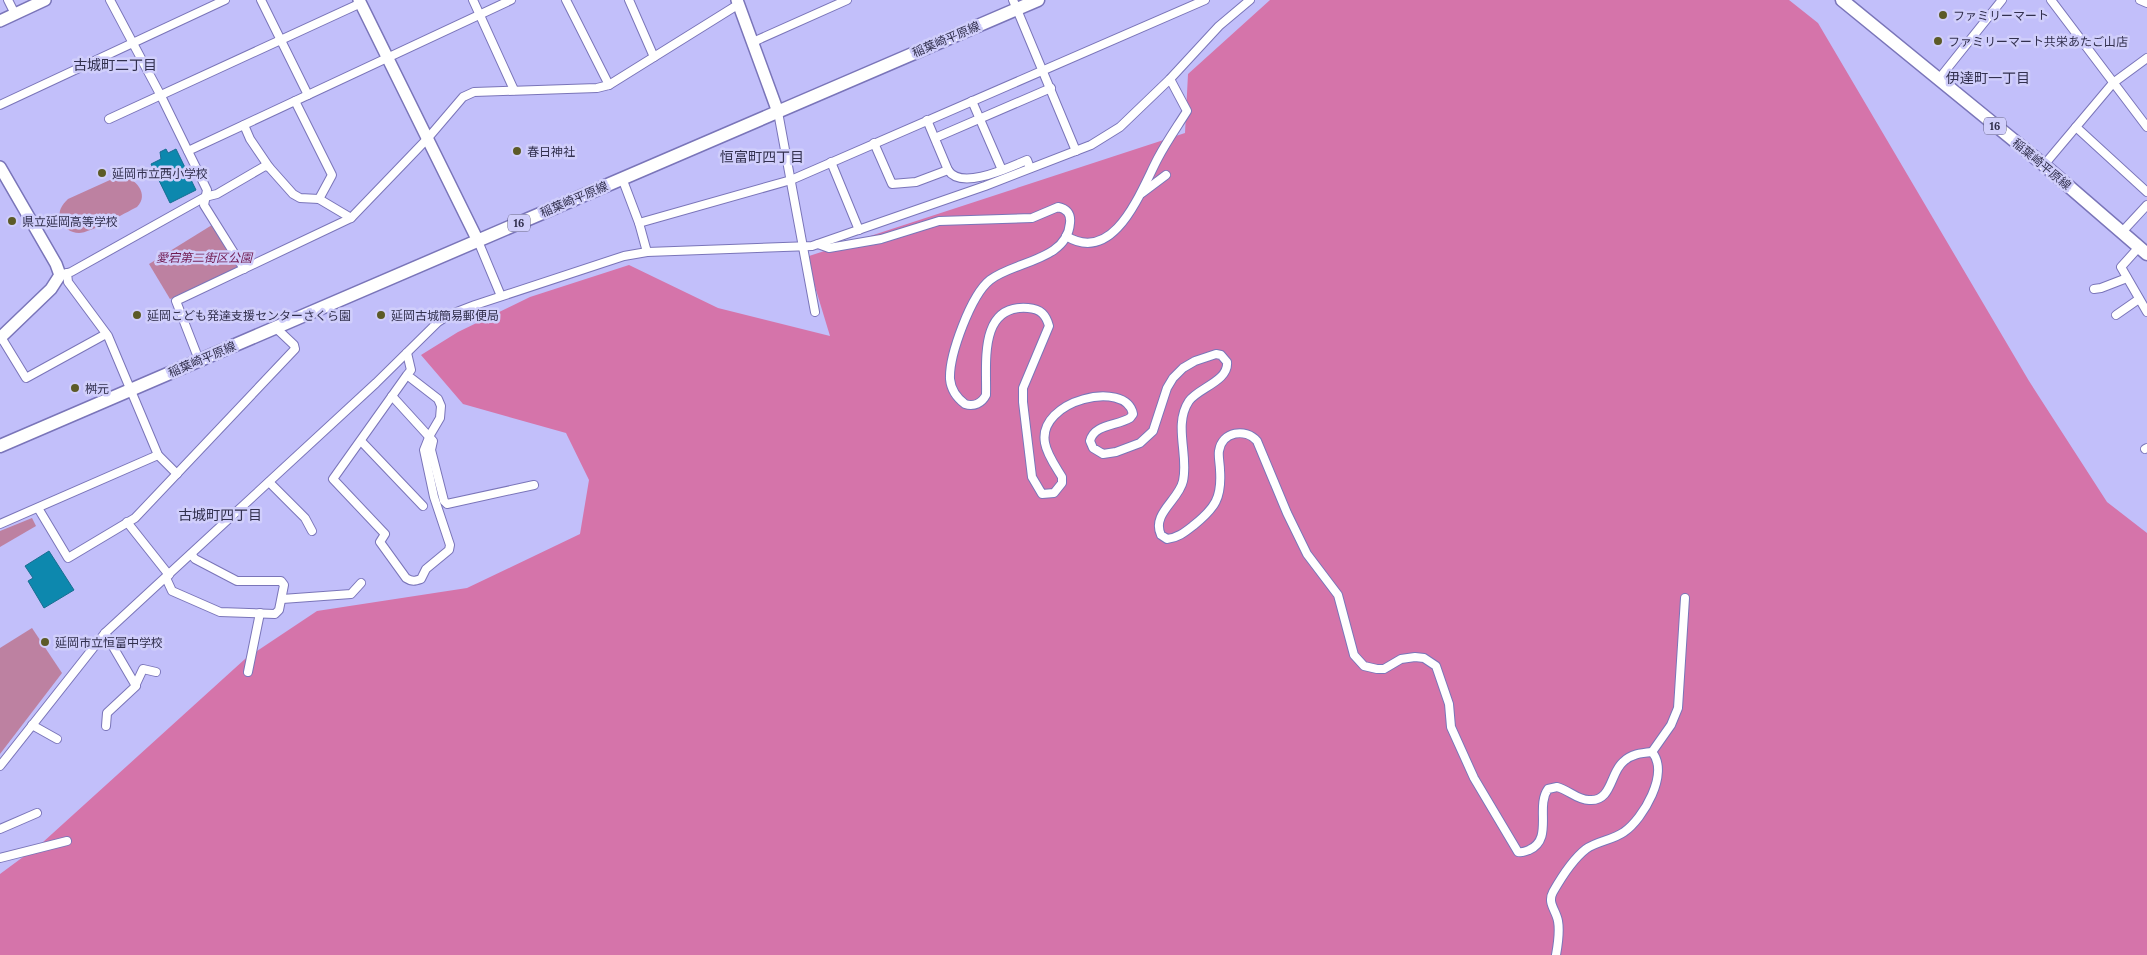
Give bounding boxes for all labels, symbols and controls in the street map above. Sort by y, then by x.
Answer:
place label: ファミリーマート [1953,8,2049,23]
marker: ファミリーマート [1937,9,1949,21]
street label: 稲葉崎平原線 [910,18,982,60]
place label: ファミリーマート共栄あたご山店 [1948,34,2128,49]
marker: ファミリーマート共栄あたご山店 [1932,35,1944,47]
district label: 古城町二丁目 [73,56,157,74]
district label: 伊達町一丁目 [1946,69,2030,87]
road number: 16 [1984,118,2006,134]
street label: 稲葉崎平原線 [2010,135,2074,193]
place label: 春日神社 [527,144,575,159]
marker: 春日神社 [511,145,523,157]
district label: 恒富町四丁目 [720,148,804,166]
place label: 延岡市立西小学校 [112,166,208,181]
marker: 延岡市立西小学校 [96,167,108,179]
street label: 稲葉崎平原線 [538,178,610,220]
place label: 県立延岡高等学校 [22,214,118,229]
road number: 16 [508,214,530,232]
marker: 県立延岡高等学校 [6,215,18,227]
park label: 愛宕第二街区公園 [156,250,254,265]
place label: 延岡こども発達支援センターさくら園 [147,308,351,323]
place label: 延岡古城簡易郵便局 [391,308,499,323]
marker: 延岡こども発達支援センターさくら園 [131,309,143,321]
marker: 延岡古城簡易郵便局 [375,309,387,321]
street label: 稲葉崎平原線 [166,338,238,380]
place label: 桝元 [85,381,109,396]
marker: 桝元 [69,382,81,394]
district label: 古城町四丁目 [178,506,262,524]
place label: 延岡市立恒富中学校 [55,635,163,650]
marker: 延岡市立恒富中学校 [39,636,51,648]

